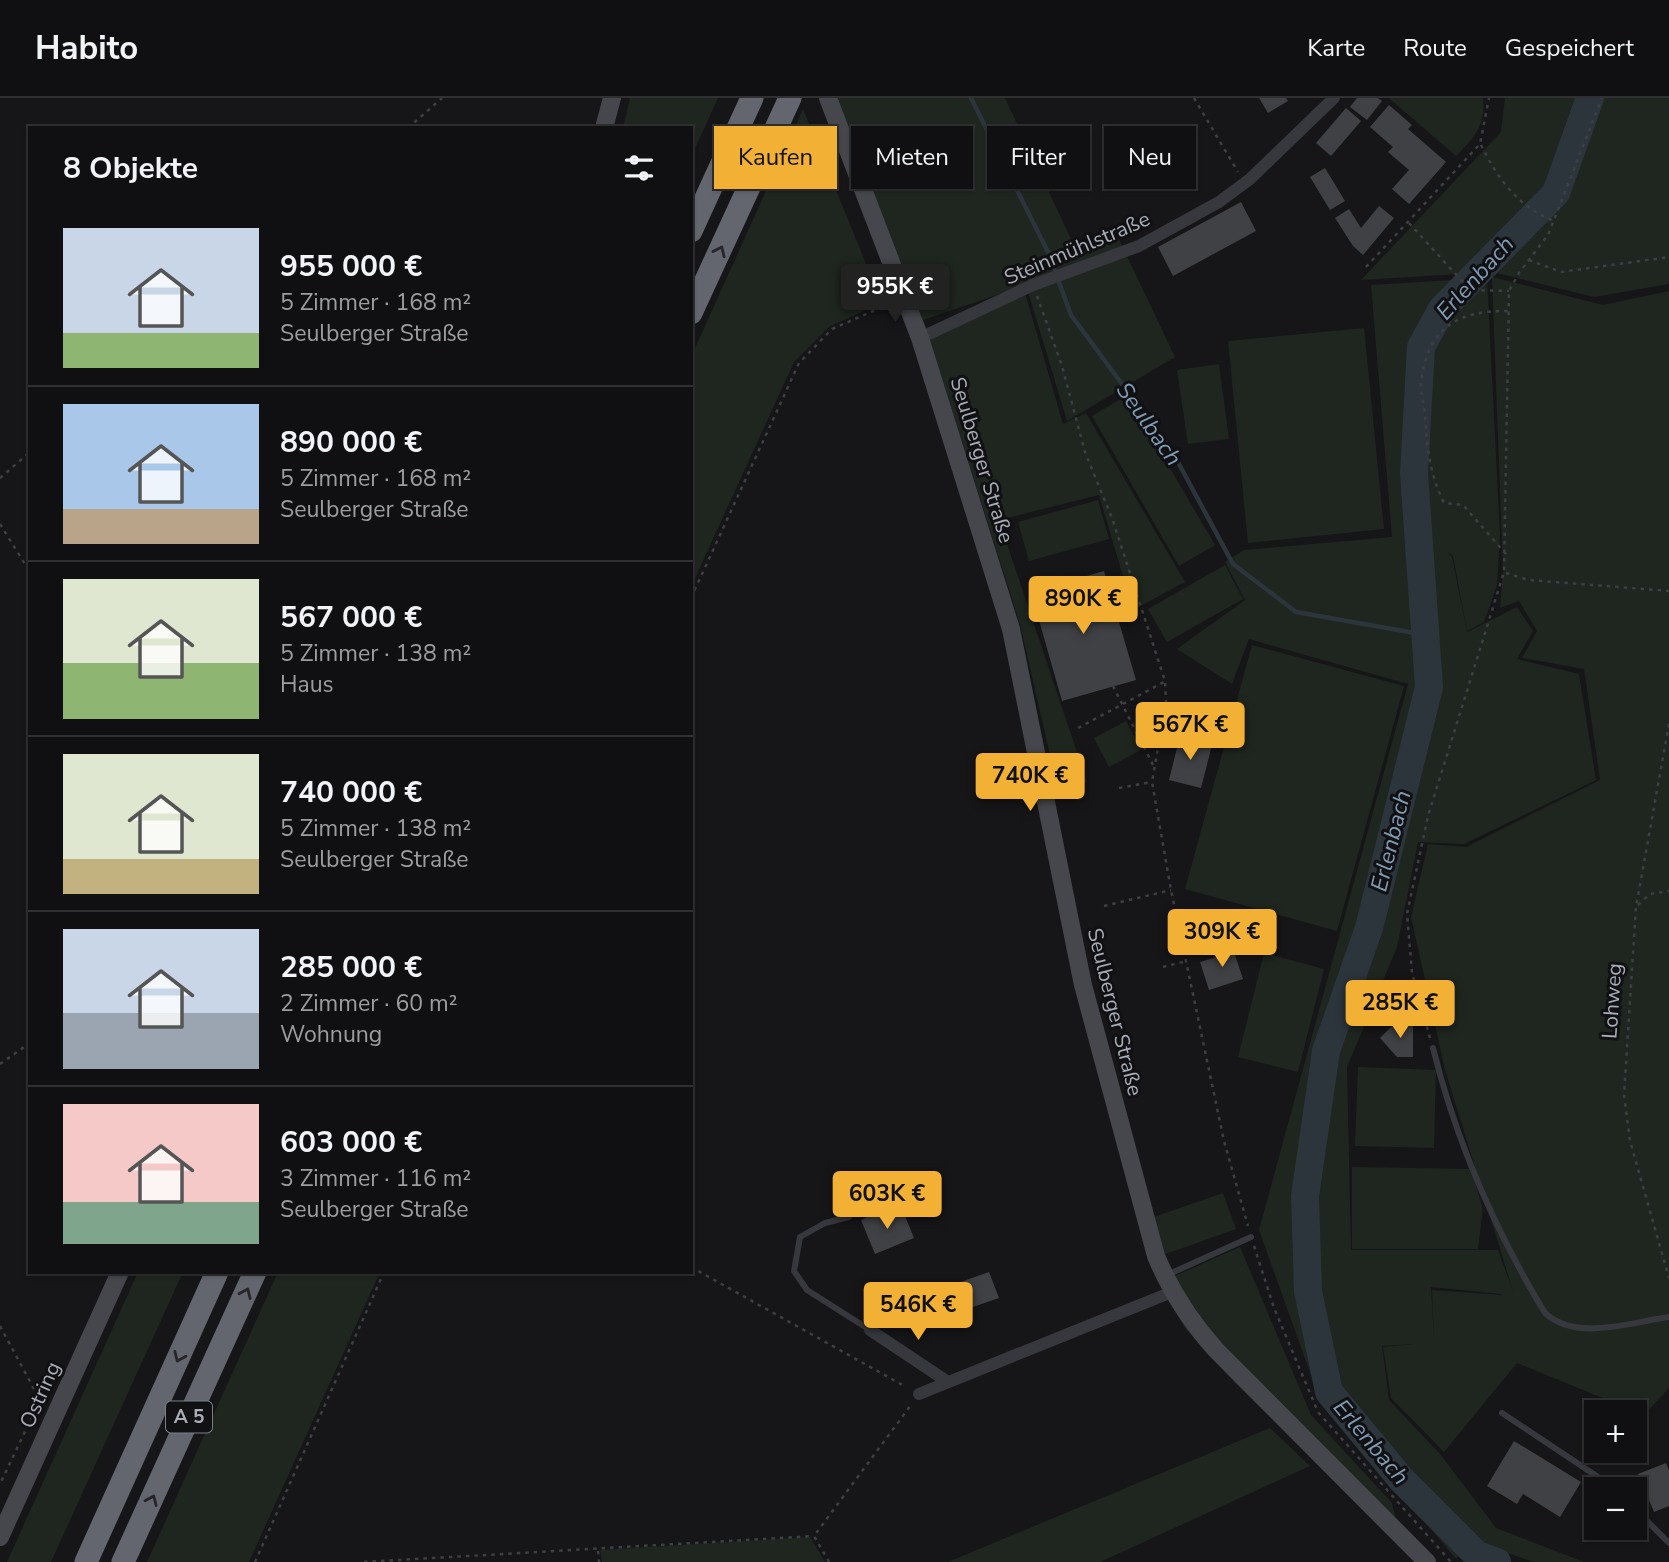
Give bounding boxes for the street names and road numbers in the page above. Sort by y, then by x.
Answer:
street label: Steinmühlstraße [1000,205,1154,291]
street label: Seulberger Straße [943,374,1021,546]
street label: Seulberger Straße [1081,925,1149,1099]
street label: Lohweg [1595,962,1629,1040]
street label: Ostring [13,1357,67,1433]
road number: A 5 [166,1401,212,1432]

